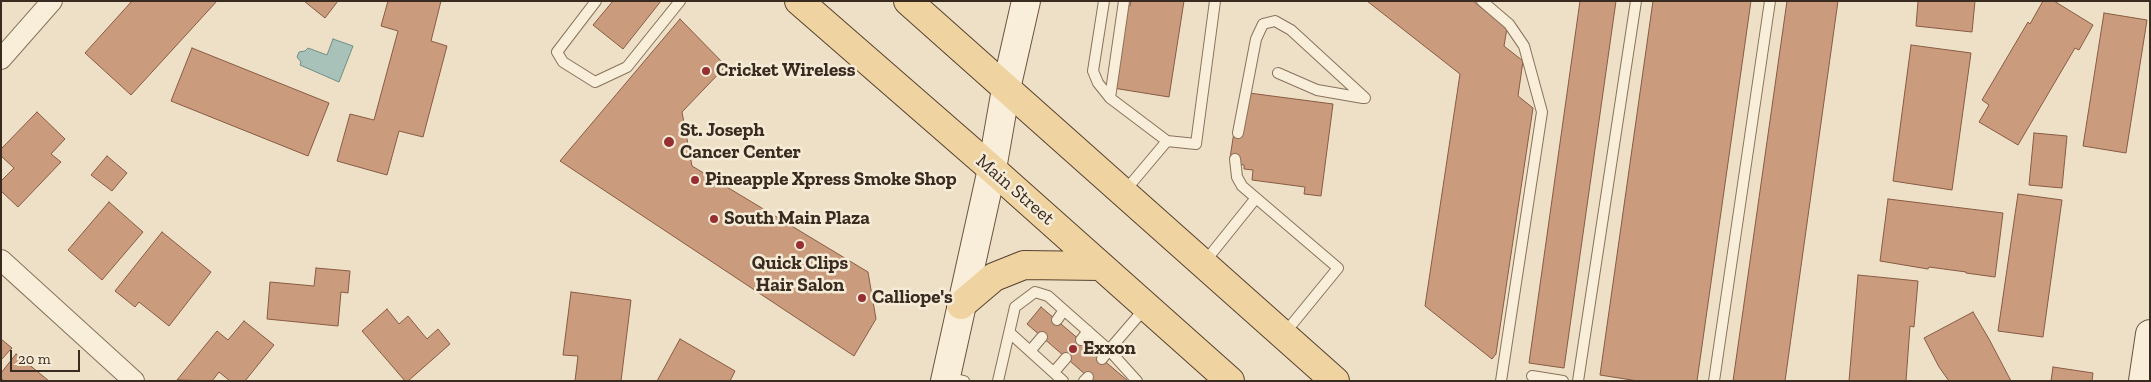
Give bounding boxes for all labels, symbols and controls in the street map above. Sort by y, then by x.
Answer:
place label: Cricket Wireless [716,60,856,82]
marker: Cricket Wireless [700,65,712,77]
place label: St. Joseph Cancer Center [680,120,801,164]
marker: St. Joseph Cancer Center [662,135,676,149]
street label: Main Street [971,150,1059,230]
place label: Pineapple Xpress Smoke Shop [705,169,957,191]
marker: Pineapple Xpress Smoke Shop [689,174,701,186]
place label: South Main Plaza [724,208,870,230]
marker: South Main Plaza [708,213,720,225]
marker: Quick Clips Hair Salon [794,239,806,251]
place label: Quick Clips Hair Salon [752,253,848,297]
place label: Calliope's [872,287,953,309]
marker: Calliope's [856,292,868,304]
place label: Exxon [1083,338,1136,360]
scale bar [12,340,82,372]
marker: Exxon [1067,343,1079,355]
text: 20 m [18,350,51,368]

